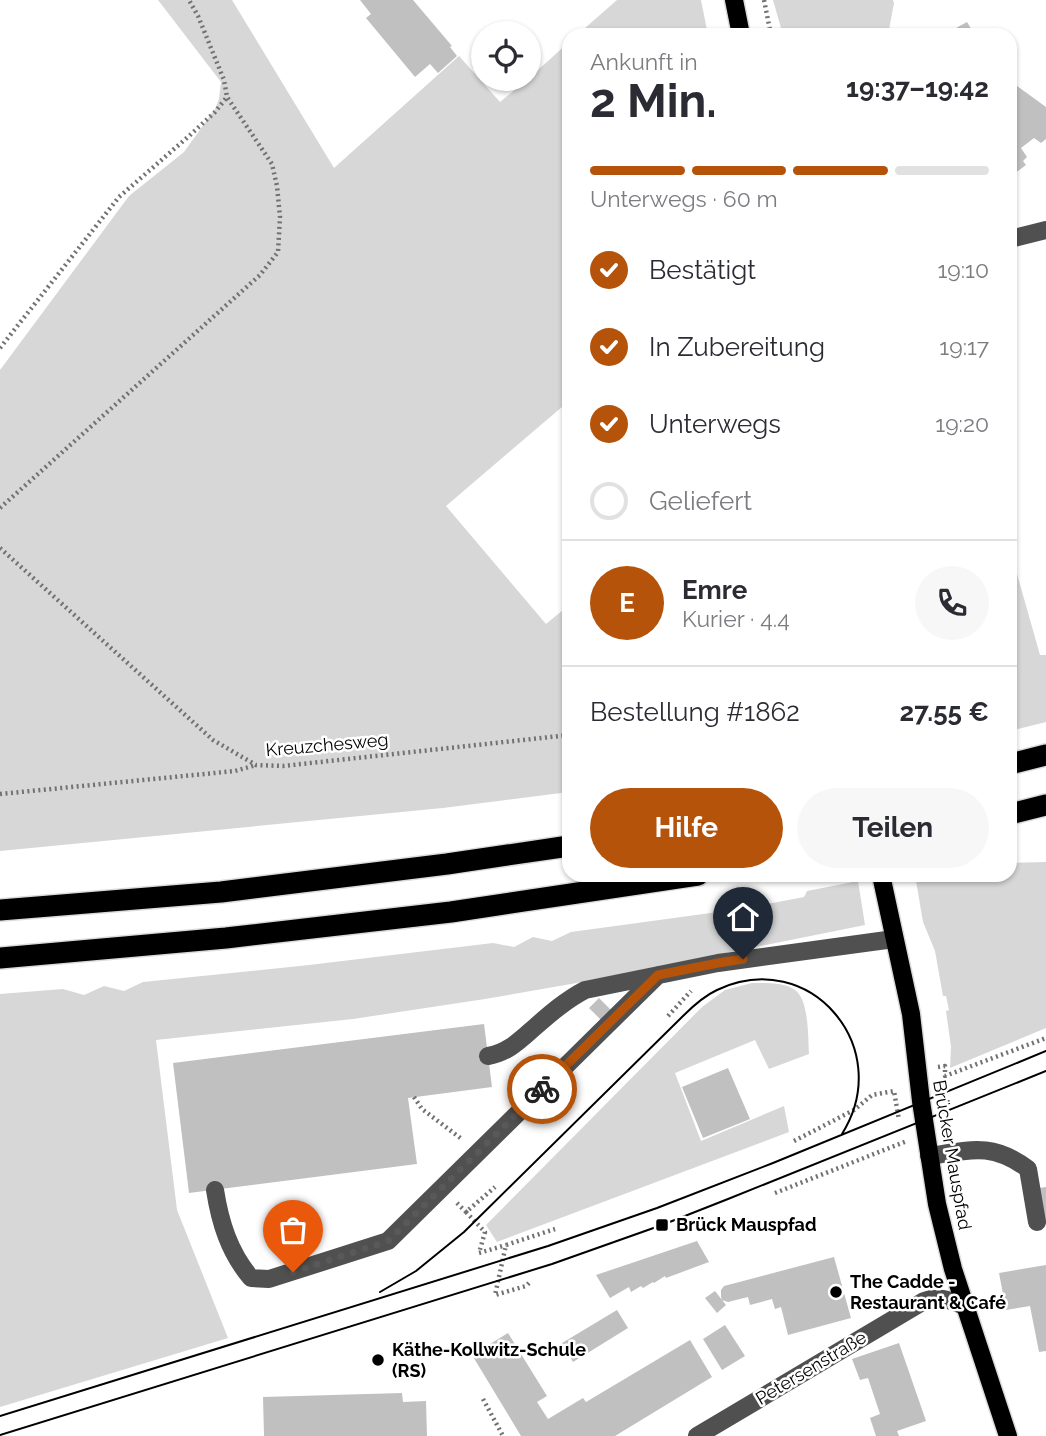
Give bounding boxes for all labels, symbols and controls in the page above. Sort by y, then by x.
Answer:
map controls [471,21,541,91]
button: locate [471,21,541,91]
text: Ankunft in [590,48,698,75]
text: 19:37–19:42 [846,73,989,103]
text: 2 Min. [590,74,717,128]
text: Unterwegs · 60 m [590,185,778,212]
icon: check [590,251,628,289]
text: Bestätigt [649,255,756,285]
text: 19:10 [937,256,989,283]
icon: check [590,328,628,366]
text: In Zubereitung [649,332,825,362]
text: 19:17 [939,333,989,360]
icon: check [590,405,628,443]
text: Unterwegs [649,409,781,439]
text: 19:20 [935,410,989,437]
text: Geliefert [649,486,752,516]
button: phone [915,566,989,640]
text: Emre [682,575,747,605]
text: E [619,588,635,618]
text: Kurier · 4.4 [682,605,790,632]
text: Bestellung #1862 [590,697,800,727]
text: 27.55 € [900,697,989,727]
street label: Kreuzchesweg [265,729,389,760]
button: Hilfe [590,788,783,868]
button: Teilen [797,788,989,868]
pin [713,887,773,959]
icon: home [724,898,762,936]
courier [507,1054,577,1124]
icon: bike [523,1070,561,1108]
street label: Brücker Mauspfad [929,1078,976,1231]
pin [263,1200,323,1272]
icon: bag [274,1211,312,1249]
place label: Brück Mauspfad [676,1214,817,1235]
marker: Brück Mauspfad [654,1217,670,1233]
place label: The Cadde - Restaurant & Café [850,1271,1006,1313]
marker: The Cadde - Restaurant & Café [828,1284,844,1300]
street label: Petersenstraße [752,1326,870,1409]
place label: Käthe-Kollwitz-Schule (RS) [392,1339,586,1381]
marker: Käthe-Kollwitz-Schule (RS) [370,1352,386,1368]

